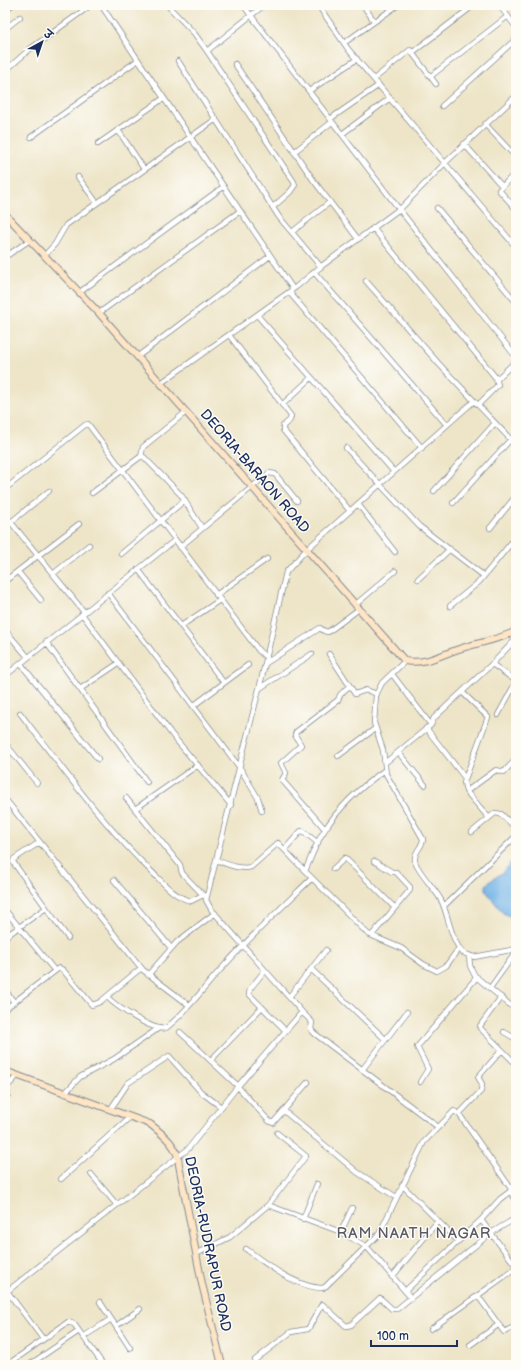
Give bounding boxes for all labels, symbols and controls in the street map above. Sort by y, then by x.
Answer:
north arrow [22,22,62,62]
text: उ [40,27,56,43]
street label: DEORIA-BARAON ROAD [197,406,313,536]
street label: DEORIA-RUDRAPUR ROAD [181,1155,235,1333]
district label: RAM NAATH NAGAR [337,1224,491,1243]
scale bar [371,1322,457,1348]
text: 100 m [377,1329,409,1344]

